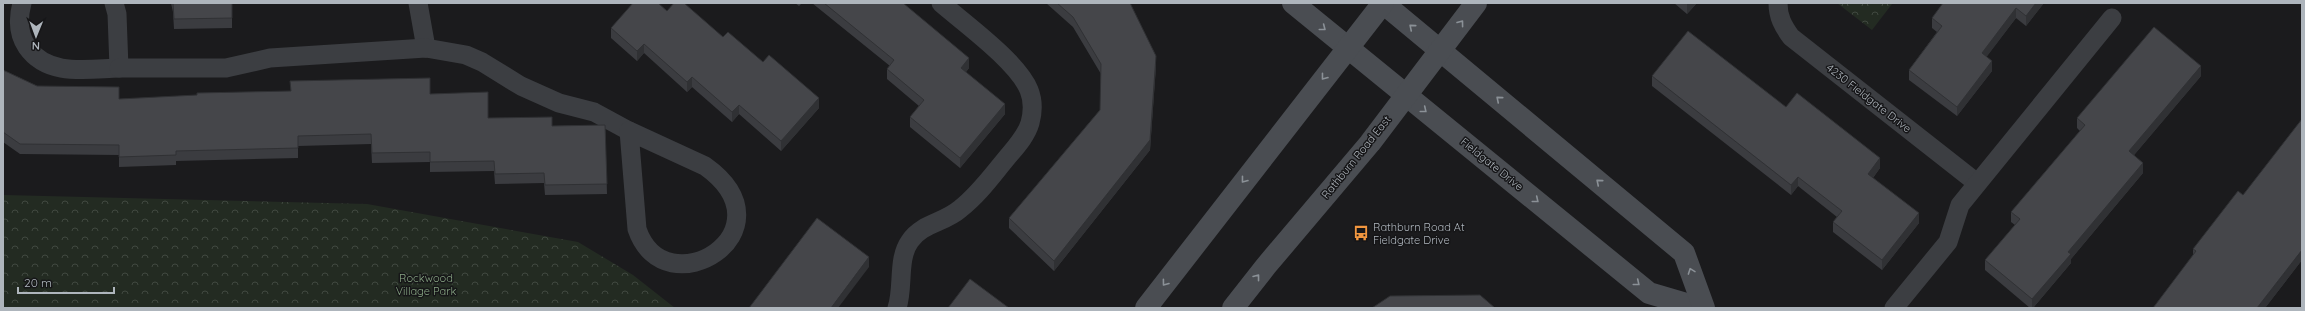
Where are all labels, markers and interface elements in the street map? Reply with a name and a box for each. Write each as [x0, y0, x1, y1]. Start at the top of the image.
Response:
north arrow [16, 16, 56, 56]
one-way arrow [1456, 20, 1463, 27]
one-way arrow [1319, 23, 1326, 30]
one-way arrow [1409, 24, 1416, 31]
text: N [32, 39, 40, 53]
street label: 4230 Fieldgate Drive [1824, 60, 1914, 136]
one-way arrow [1321, 73, 1328, 80]
one-way arrow [1497, 97, 1504, 104]
one-way arrow [1419, 105, 1426, 112]
street label: Rathburn Road East [1318, 112, 1394, 201]
street label: Fieldgate Drive [1458, 134, 1526, 194]
one-way arrow [1242, 176, 1249, 183]
one-way arrow [1597, 180, 1604, 187]
one-way arrow [1531, 196, 1538, 203]
place label: Rathburn Road At Fieldgate Drive [1373, 220, 1465, 247]
bus stop icon: Rathburn Road At Fieldgate Drive [1352, 224, 1370, 242]
one-way arrow [1687, 268, 1696, 275]
scale bar [18, 269, 114, 295]
park label: Rockwood Village Park [396, 271, 456, 298]
text: 20 m [24, 275, 52, 290]
one-way arrow [1253, 275, 1260, 282]
one-way arrow [1632, 278, 1639, 285]
one-way arrow [1162, 279, 1169, 286]

